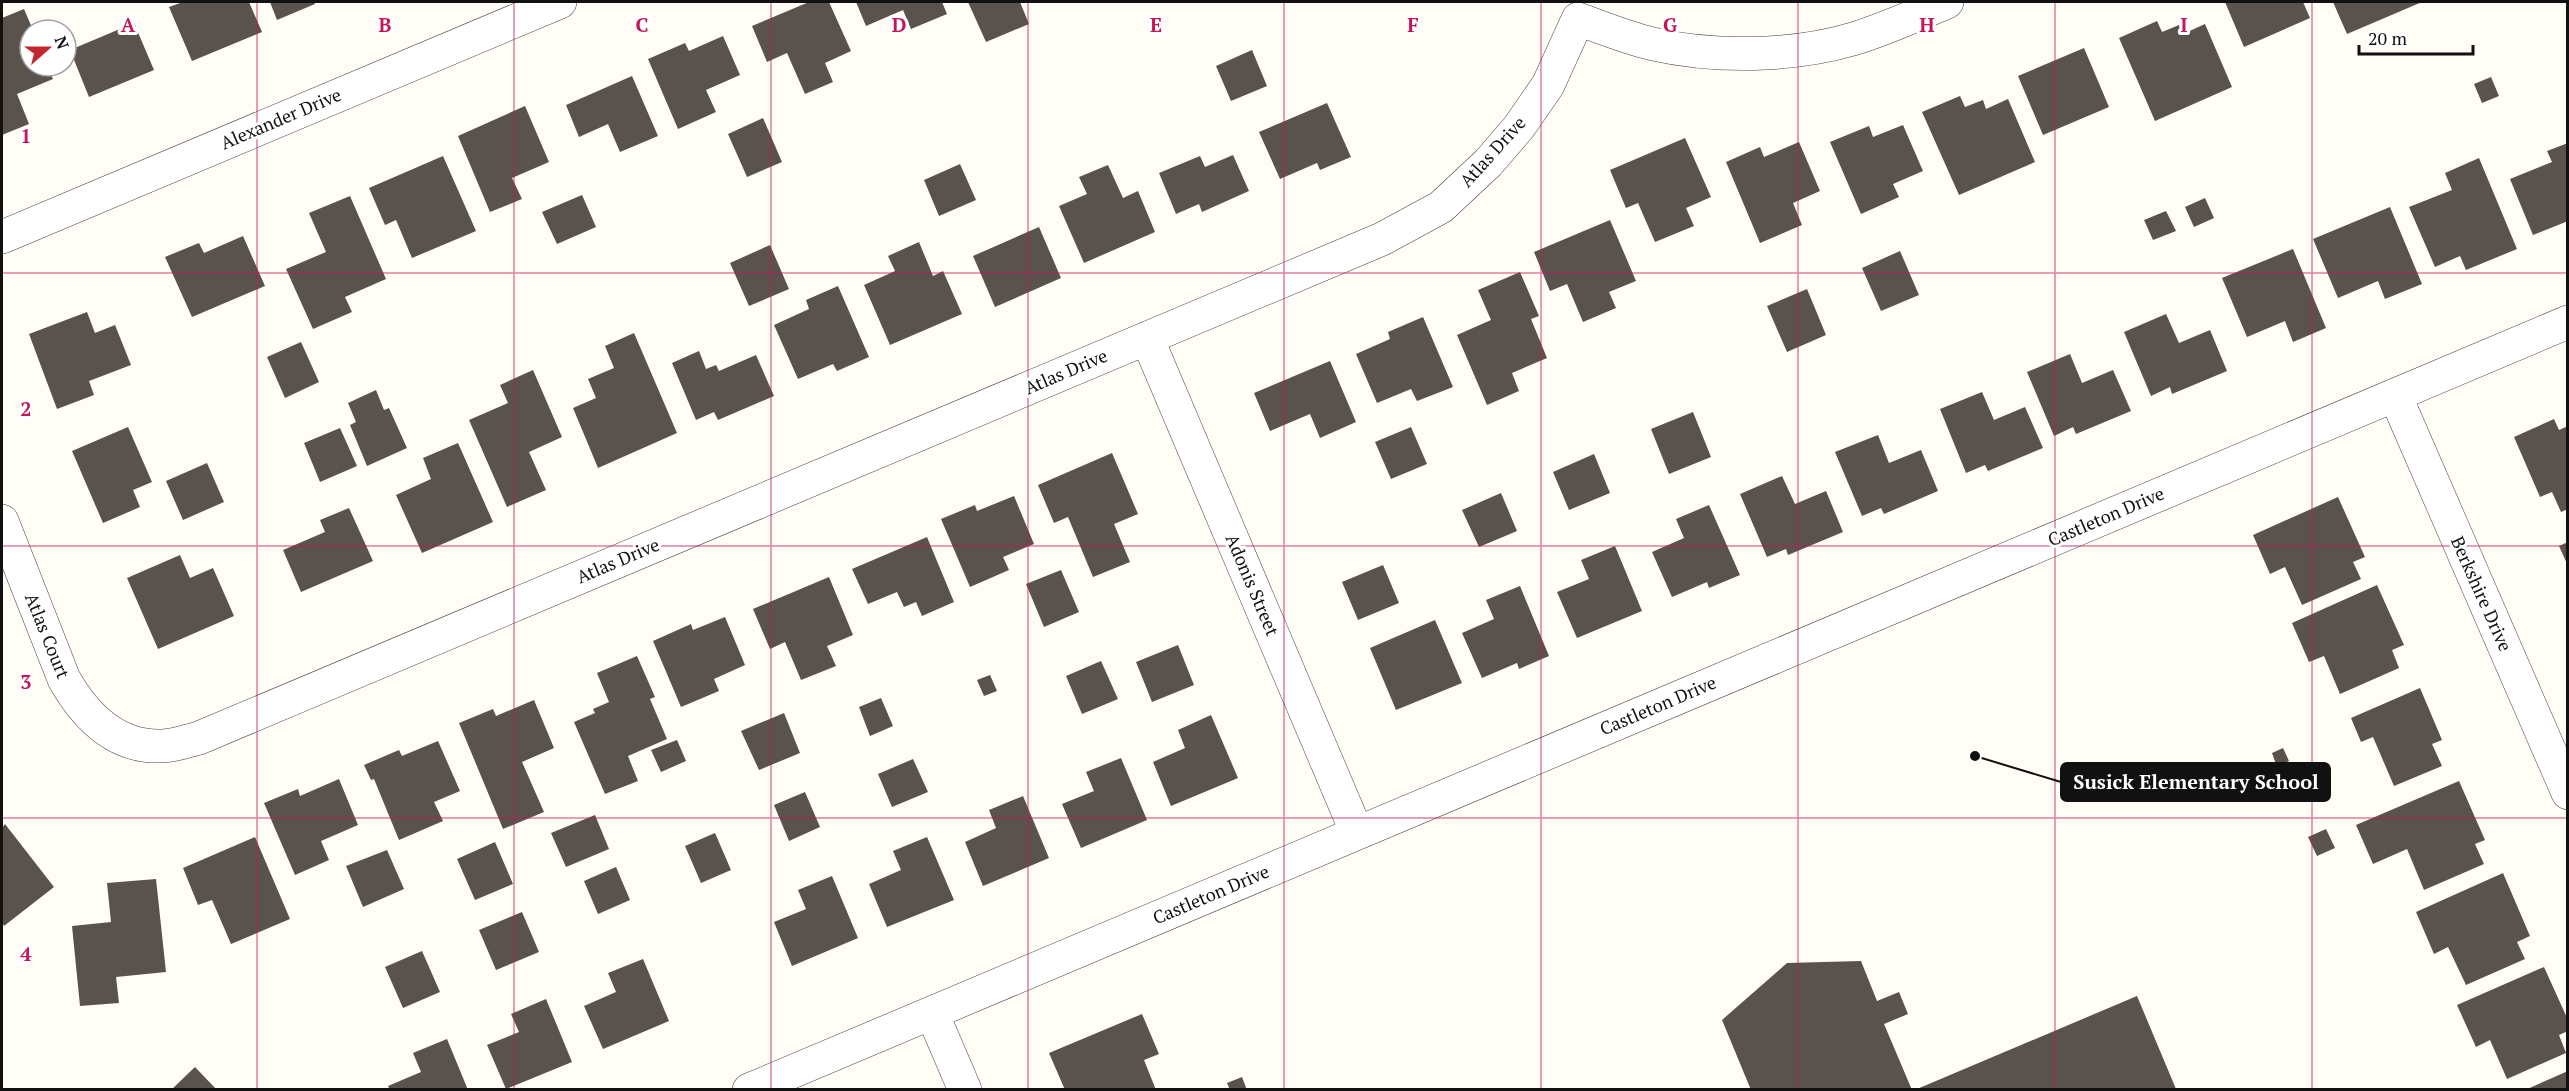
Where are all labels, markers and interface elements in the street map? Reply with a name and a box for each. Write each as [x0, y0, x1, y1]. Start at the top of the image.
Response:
text: A [121, 11, 136, 38]
text: B [379, 11, 392, 38]
text: C [635, 11, 649, 38]
text: D [892, 11, 906, 38]
text: E [1150, 11, 1162, 38]
text: F [1407, 11, 1419, 38]
text: G [1663, 11, 1677, 38]
text: H [1919, 11, 1935, 38]
text: I [2180, 11, 2188, 38]
north arrow [18, 18, 78, 78]
scale bar [2359, 18, 2473, 56]
text: 20 m [2368, 26, 2408, 50]
text: N [50, 33, 74, 52]
street label: Alexander Drive [217, 82, 345, 154]
street label: Atlas Drive [1454, 111, 1531, 192]
text: 1 [20, 122, 32, 149]
street label: Atlas Drive [1021, 343, 1111, 399]
text: 2 [20, 395, 32, 422]
street label: Castleton Drive [2044, 481, 2167, 551]
street label: Adonis Street [1221, 530, 1285, 640]
street label: Atlas Drive [573, 532, 663, 588]
street label: Berkshire Drive [2446, 532, 2518, 655]
street label: Atlas Court [20, 589, 76, 682]
text: 3 [20, 668, 32, 695]
street label: Castleton Drive [1596, 670, 1719, 740]
callout: Susick Elementary School [2061, 763, 2330, 801]
text: Susick Elementary School [2073, 768, 2319, 795]
street label: Castleton Drive [1149, 859, 1272, 929]
text: 4 [20, 940, 32, 967]

